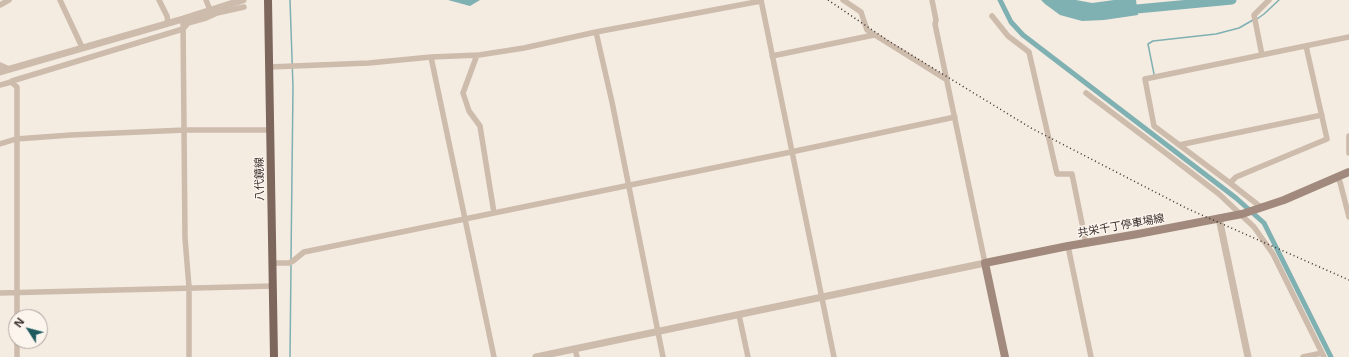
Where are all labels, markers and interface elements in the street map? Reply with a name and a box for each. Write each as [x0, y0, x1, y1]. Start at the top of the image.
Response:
street label: 八代鏡線 [253, 157, 267, 201]
street label: 共栄千丁停車場線 [1077, 212, 1165, 240]
north arrow [8, 309, 48, 349]
text: N [10, 314, 27, 330]

